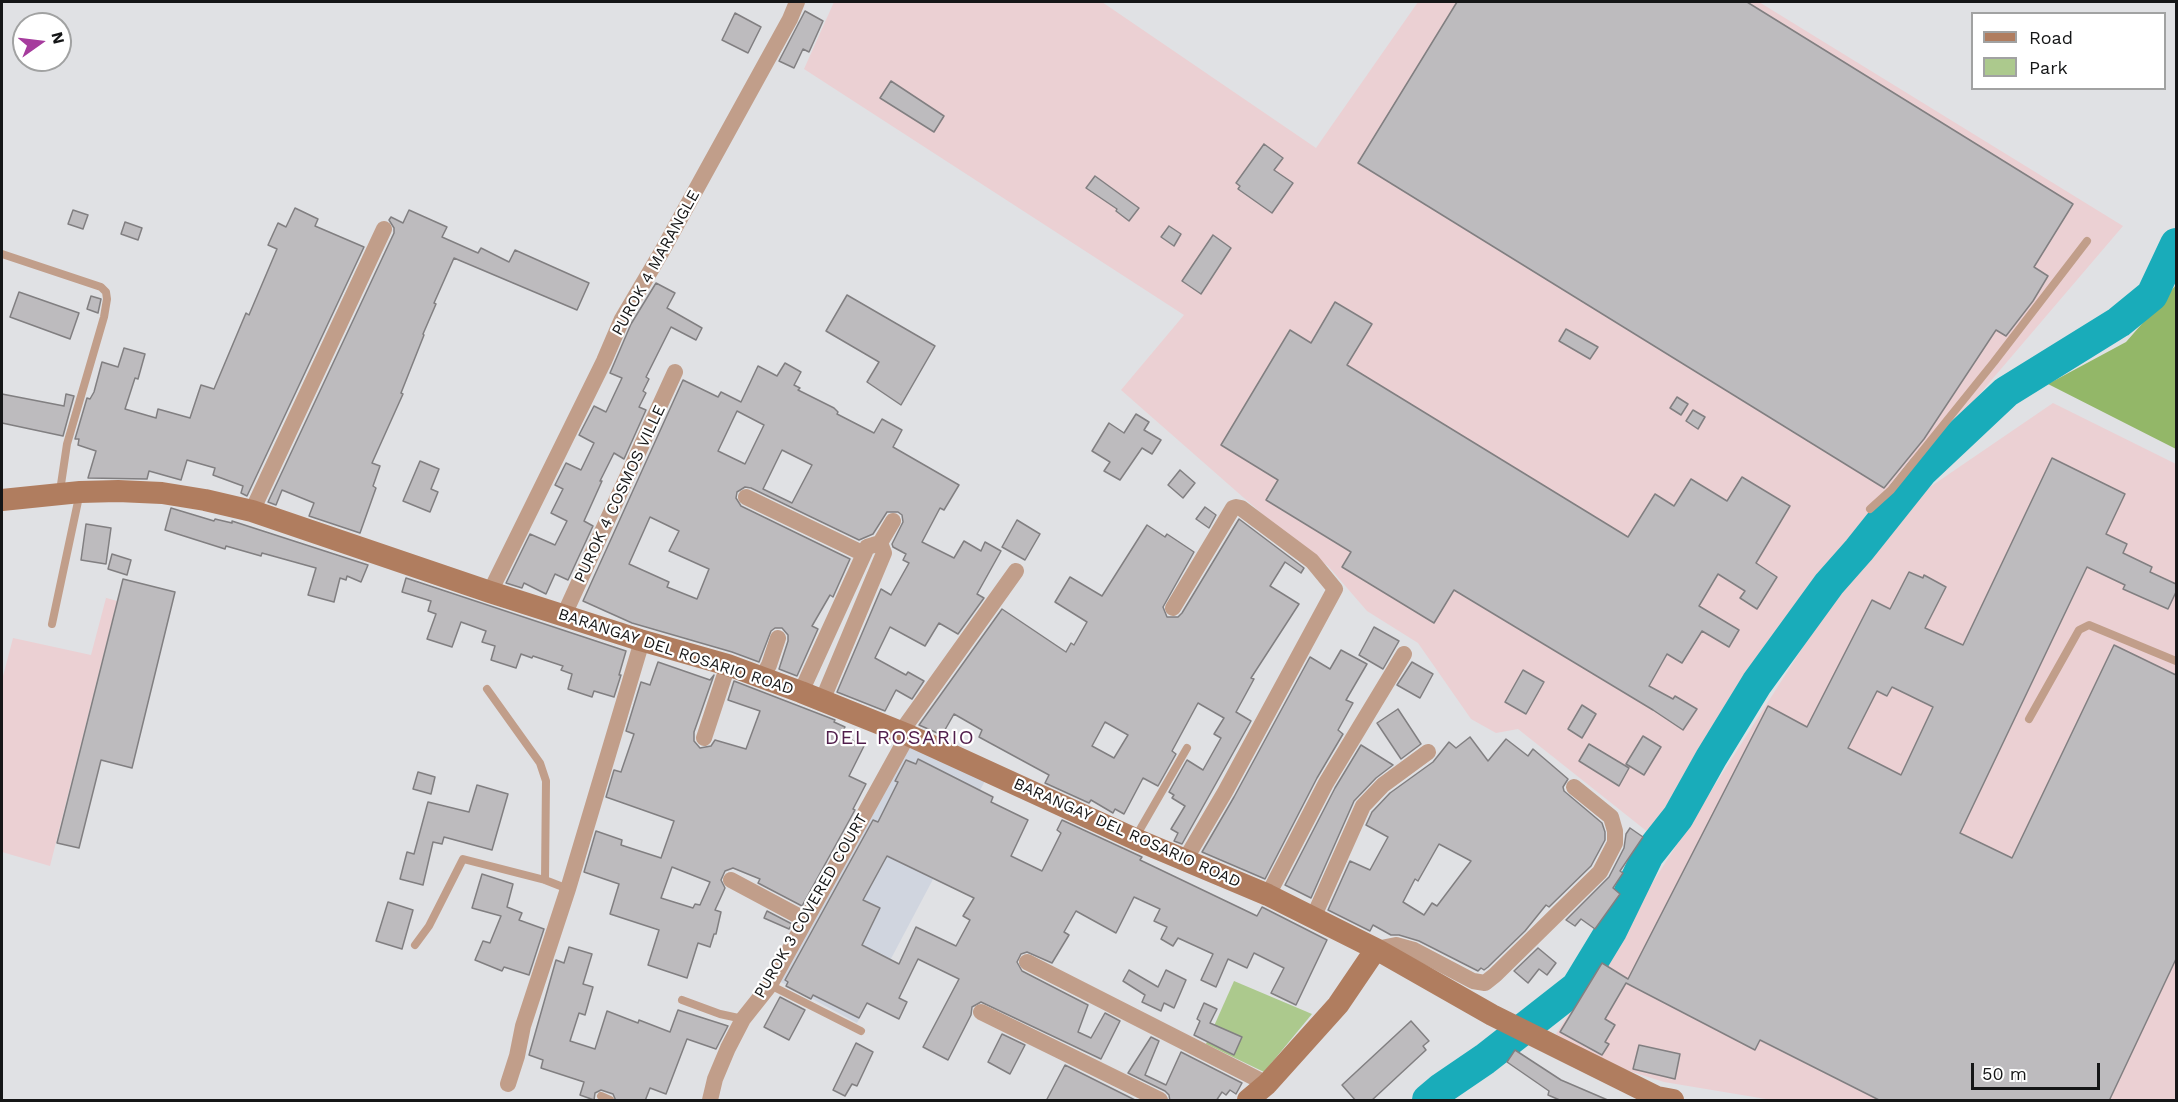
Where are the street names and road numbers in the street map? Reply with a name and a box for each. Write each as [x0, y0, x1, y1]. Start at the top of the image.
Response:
street label: PUROK 4 MARANGLE [608, 187, 704, 339]
street label: PUROK 4 COSMOS VILLE [570, 402, 670, 586]
street label: BARANGAY DEL ROSARIO ROAD [556, 605, 796, 699]
street label: BARANGAY DEL ROSARIO ROAD [1010, 774, 1244, 892]
street label: PUROK 3 COVERED COURT [750, 810, 872, 1002]

